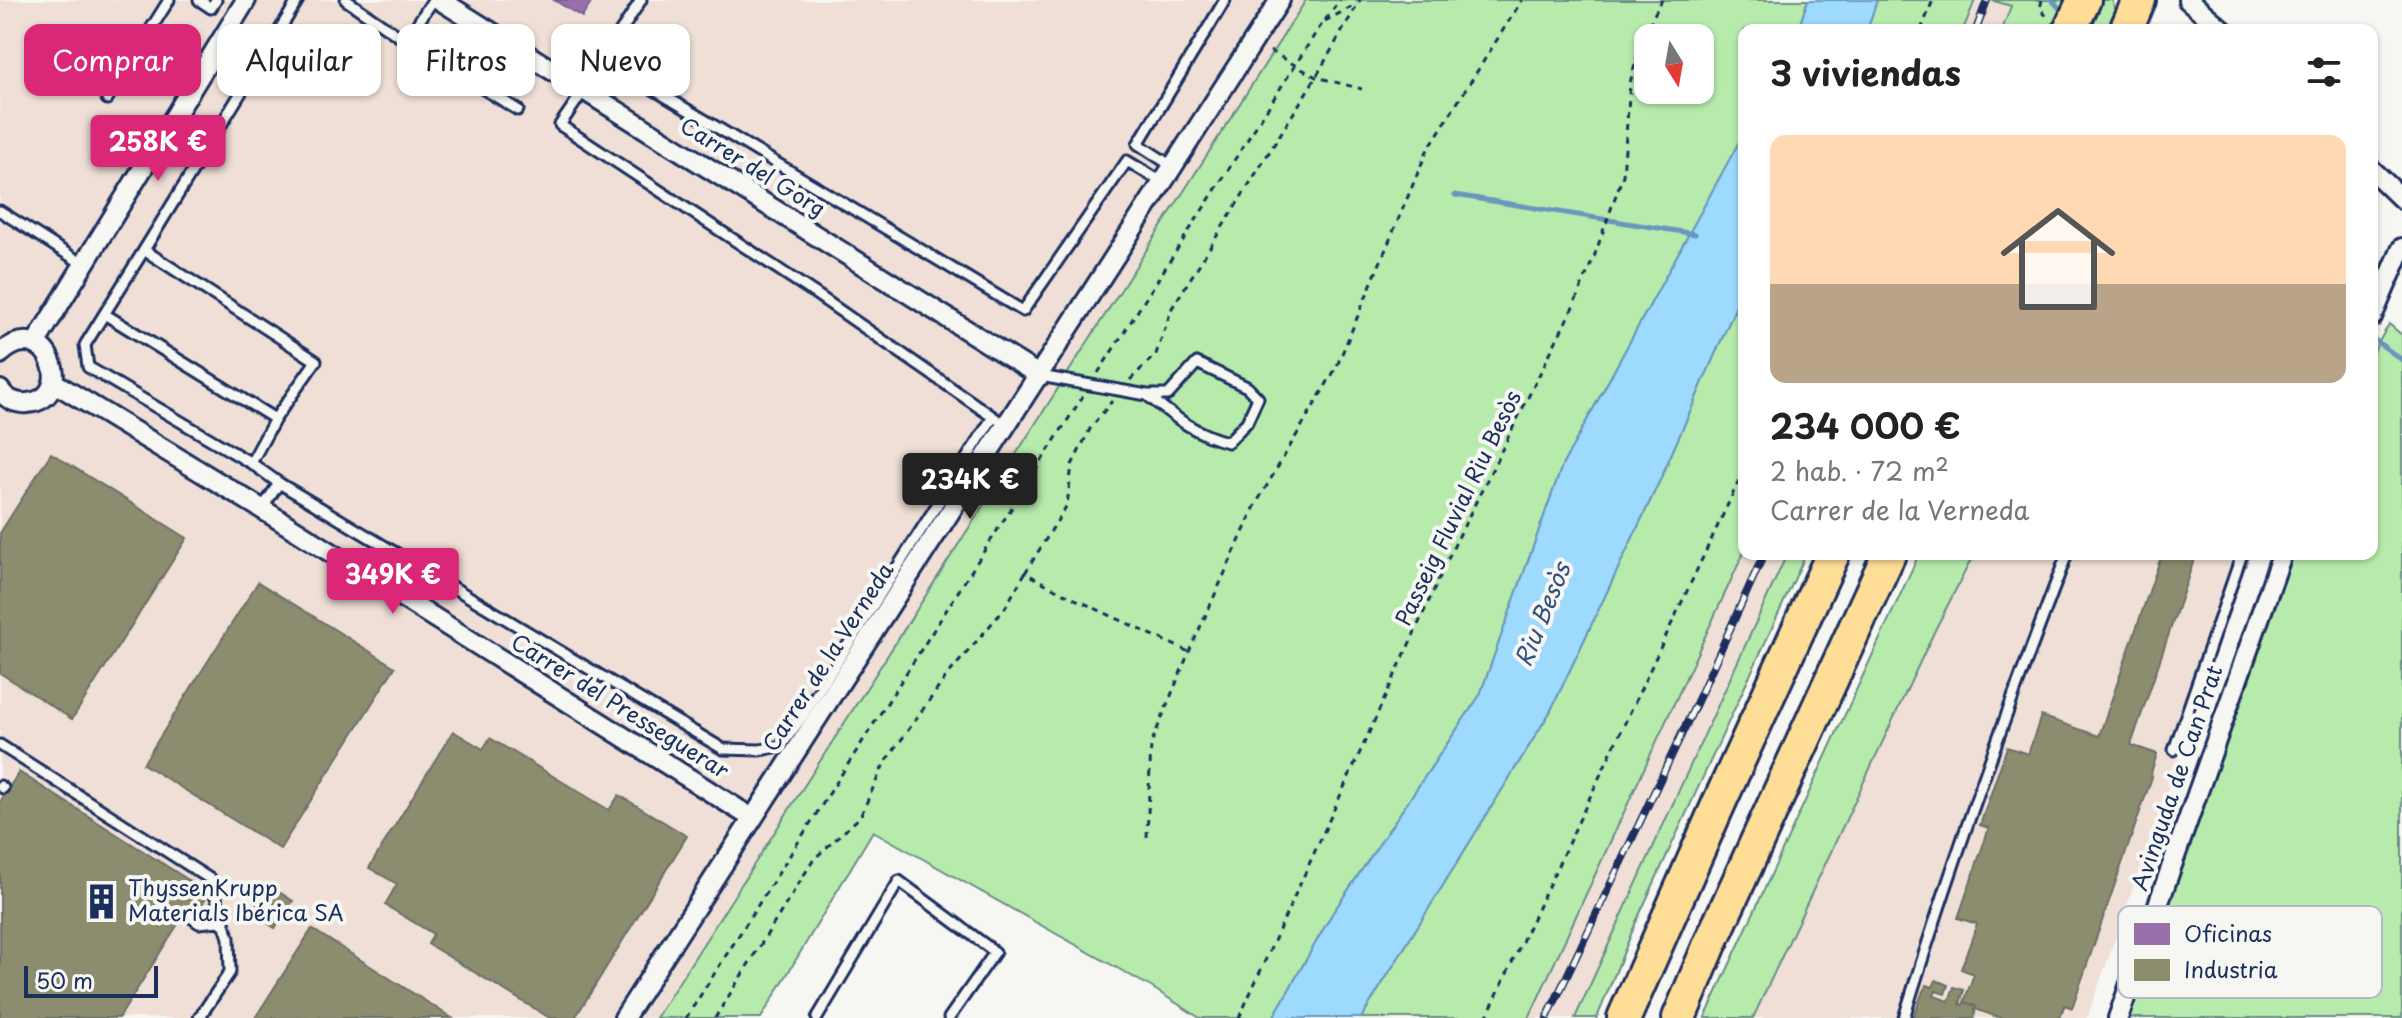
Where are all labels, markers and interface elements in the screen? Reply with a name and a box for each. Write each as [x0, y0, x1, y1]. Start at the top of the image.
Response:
chip: Comprar [24, 24, 201, 96]
chip: Alquilar [217, 24, 381, 96]
chip: Filtros [397, 24, 535, 96]
chip: Nuevo [551, 24, 690, 96]
north arrow [1634, 24, 1714, 104]
map controls [1634, 24, 1714, 104]
text: 3 viviendas [1770, 46, 1961, 98]
icon: filters [2302, 50, 2346, 94]
street label: Carrer del Gorg [675, 108, 833, 224]
pin: 258K € [93, 115, 223, 183]
text: 258K € [109, 121, 207, 160]
icon: home [1986, 187, 2130, 331]
street label: Passeig Fluvial Riu Besòs [1385, 384, 1528, 631]
text: 234 000 € [1770, 399, 1961, 451]
text: 2 hab. · 72 m² [1770, 451, 1949, 490]
pin: 234K € [905, 453, 1035, 521]
text: 234K € [920, 459, 1020, 498]
text: Carrer de la Verneda [1770, 490, 2030, 529]
pin: 349K € [328, 548, 458, 616]
text: 349K € [345, 554, 441, 593]
water label: Riu Besòs [1504, 554, 1579, 671]
street label: Carrer de la Verneda [753, 555, 901, 757]
street label: Carrer del Presseguerar [505, 624, 736, 785]
street label: Avinguda de Can Prat [2122, 660, 2230, 895]
place label: ThyssenKrupp Materials Ibérica SA [128, 870, 344, 928]
building icon: ThyssenKrupp Materials Ibérica SA [83, 882, 121, 920]
legend [2118, 906, 2382, 998]
text: Oficinas [2184, 916, 2272, 949]
text: Industria [2184, 952, 2278, 985]
scale bar [24, 962, 158, 998]
text: 50 m [36, 963, 93, 996]

